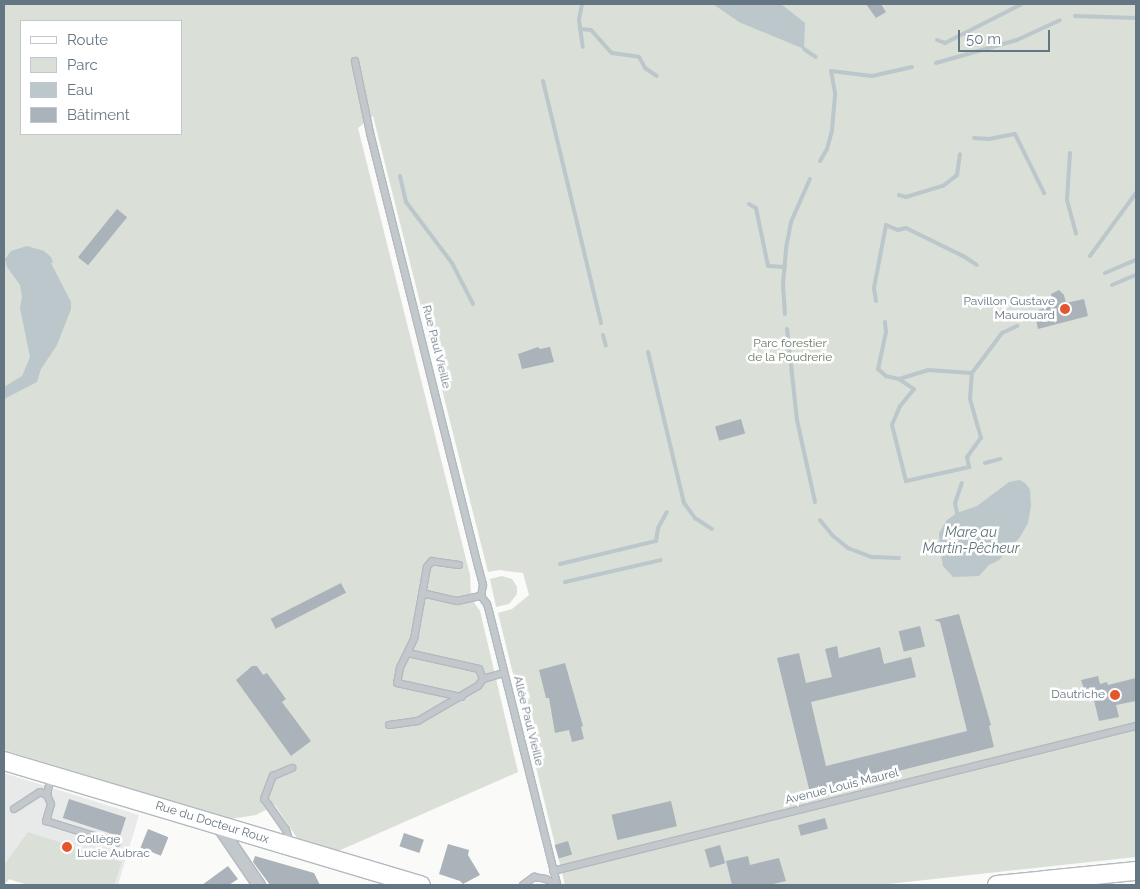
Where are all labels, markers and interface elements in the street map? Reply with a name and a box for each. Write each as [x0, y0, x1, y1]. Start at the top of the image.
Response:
legend [20, 20, 182, 135]
scale bar [960, 20, 1052, 52]
text: 50 m [966, 30, 1001, 48]
text: Route [67, 31, 108, 49]
text: Parc [67, 56, 98, 74]
text: Eau [67, 81, 93, 99]
text: Bâtiment [67, 106, 130, 124]
place label: Pavillon Gustave Maurouard [963, 295, 1055, 323]
street label: Rue Paul Vieille [419, 303, 453, 391]
marker: Pavillon Gustave Maurouard [1059, 303, 1071, 315]
park label: Parc forestier de la Poudrerie [748, 337, 832, 365]
water label: Mare au Martin-Pêcheur [922, 524, 1020, 556]
street label: Allée Paul Vieille [510, 674, 546, 768]
place label: Dautriche [1051, 688, 1105, 702]
marker: Dautriche [1109, 689, 1121, 701]
street label: Avenue Louis Maurel [784, 766, 900, 808]
street label: Rue du Docteur Roux [153, 799, 271, 847]
place label: Collège Lucie Aubrac [77, 833, 150, 861]
marker: Collège Lucie Aubrac [61, 841, 73, 853]

